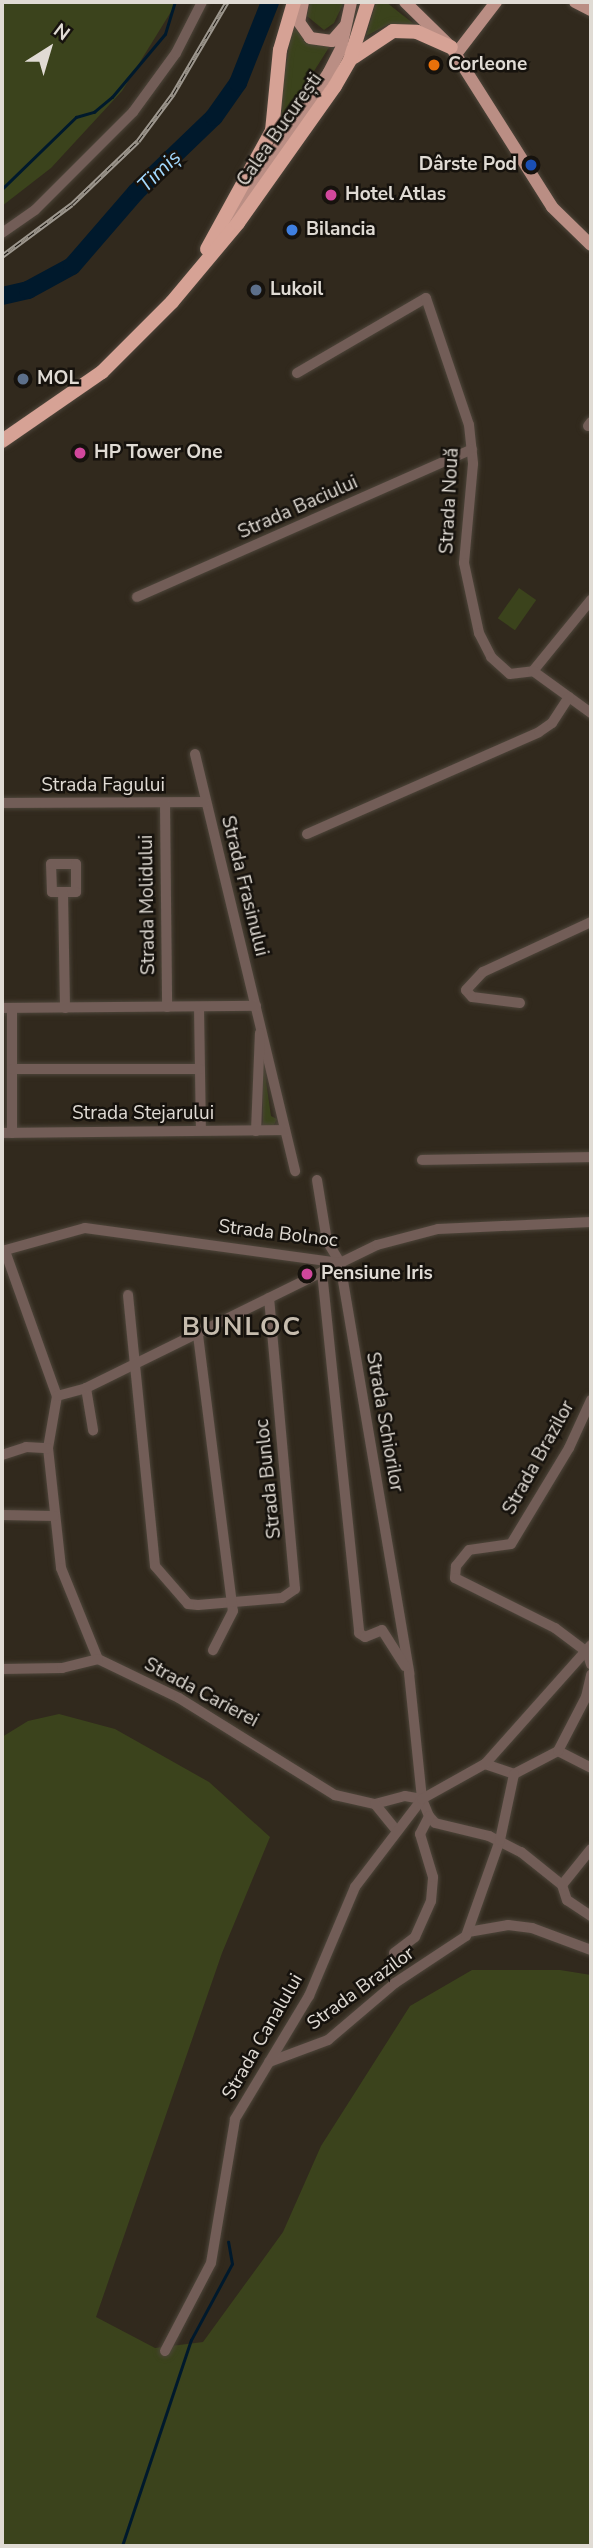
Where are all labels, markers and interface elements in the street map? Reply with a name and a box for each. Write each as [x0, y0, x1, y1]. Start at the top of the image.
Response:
north arrow [14, 14, 84, 84]
text: N [48, 18, 75, 47]
place label: Corleone [448, 54, 527, 76]
marker: Corleone [426, 57, 442, 73]
street label: Calea București [233, 69, 327, 191]
water label: Timiș [132, 144, 186, 198]
place label: Dârste Pod [419, 154, 517, 176]
marker: Dârste Pod [523, 157, 539, 173]
place label: Hotel Atlas [345, 184, 446, 206]
marker: Hotel Atlas [323, 187, 339, 203]
place label: Bilancia [306, 219, 376, 241]
marker: Bilancia [284, 222, 300, 238]
place label: Lukoil [270, 279, 323, 301]
marker: Lukoil [248, 282, 264, 298]
place label: MOL [37, 368, 79, 390]
marker: MOL [15, 371, 31, 387]
place label: HP Tower One [94, 442, 222, 464]
marker: HP Tower One [72, 445, 88, 461]
street label: Strada Nouă [436, 447, 464, 555]
street label: Strada Baciului [235, 471, 361, 545]
street label: Strada Fagului [41, 775, 165, 797]
street label: Strada Frasinului [216, 813, 272, 959]
street label: Strada Molidului [135, 835, 161, 975]
street label: Strada Stejarului [72, 1103, 214, 1125]
street label: Strada Bolnoc [217, 1215, 339, 1253]
place label: Pensiune Iris [321, 1263, 433, 1285]
marker: Pensiune Iris [299, 1266, 315, 1282]
district label: BUNLOC [183, 1311, 301, 1343]
street label: Strada Schiorilor [360, 1350, 408, 1494]
street label: Strada Brazilor [498, 1397, 580, 1519]
street label: Strada Bunloc [251, 1418, 287, 1540]
street label: Strada Carierei [140, 1653, 262, 1733]
street label: Strada Brazilor [303, 1943, 419, 2035]
street label: Strada Canalului [218, 1970, 308, 2104]

